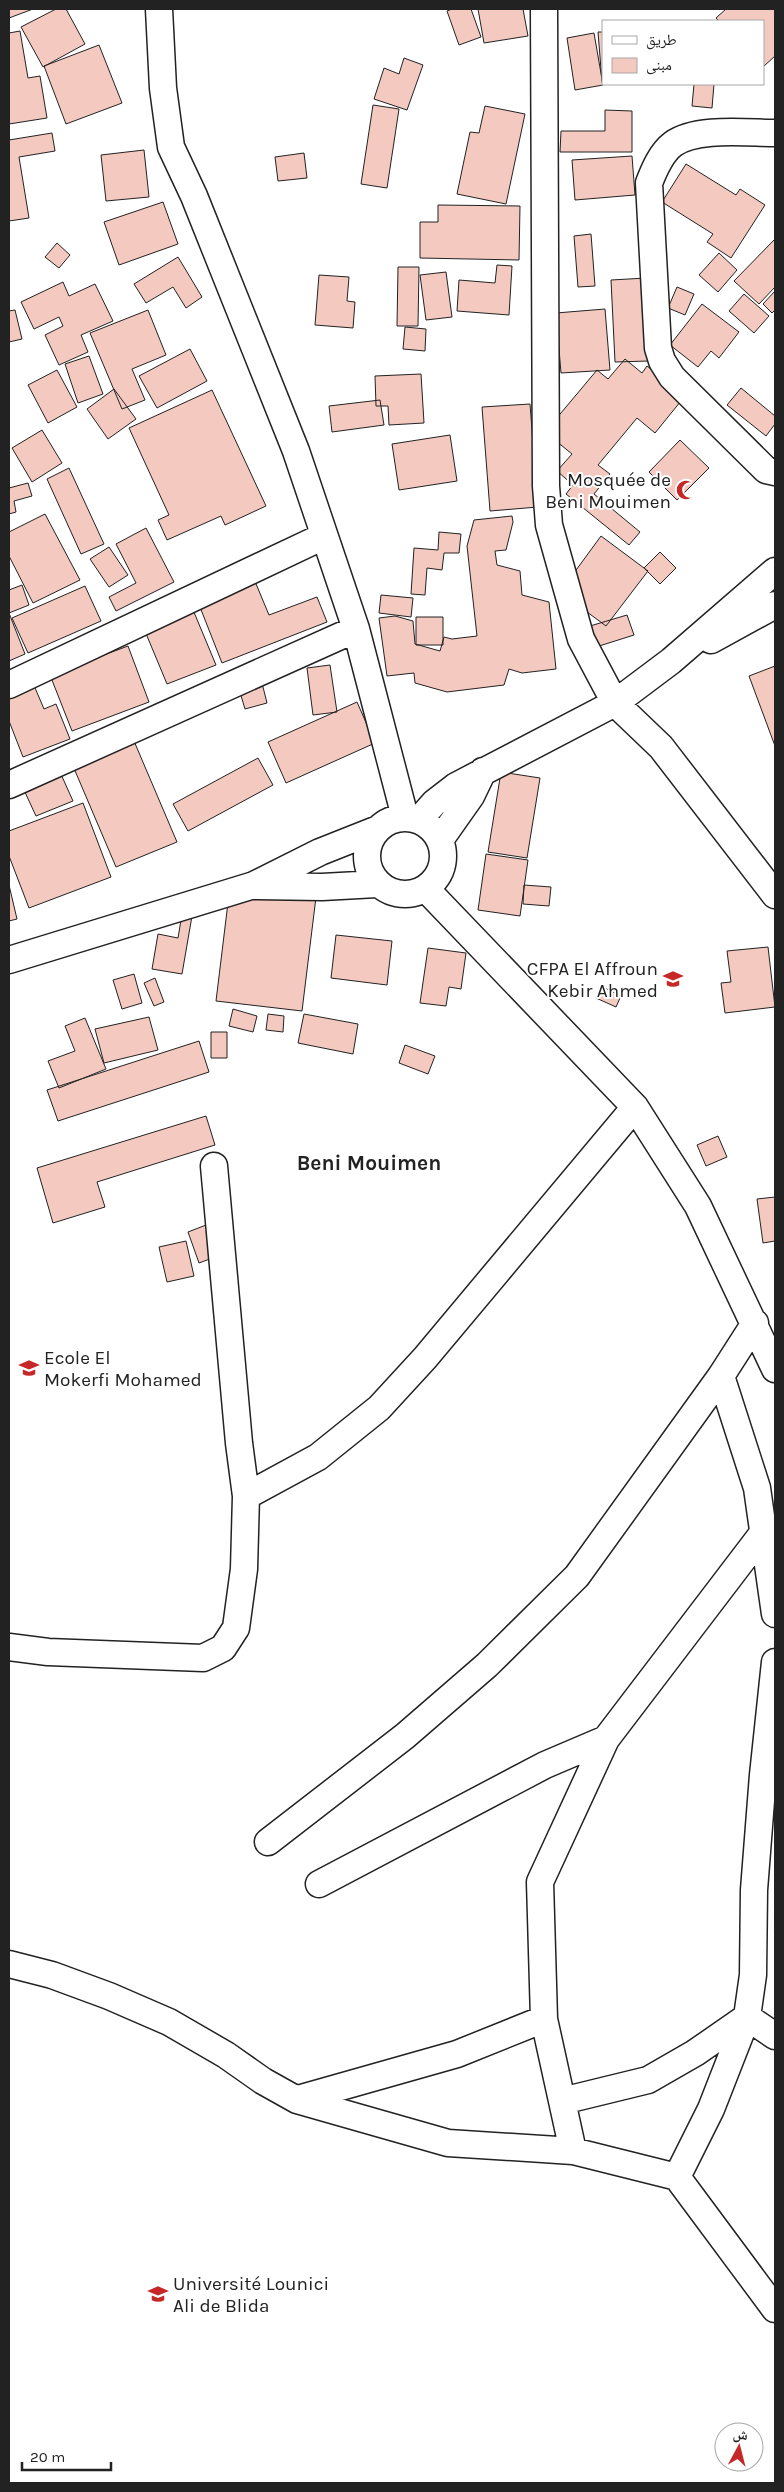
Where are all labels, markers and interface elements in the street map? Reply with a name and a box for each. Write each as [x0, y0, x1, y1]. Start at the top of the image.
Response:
legend [602, 20, 764, 85]
text: طريق [646, 31, 677, 50]
text: مبنى [646, 56, 672, 75]
place label: Mosquée de Beni Mouimen [545, 469, 671, 513]
mosque icon: Mosquée de Beni Mouimen [675, 479, 697, 501]
place label: CFPA El Affroun Kebir Ahmed [527, 958, 658, 1002]
school or university icon: CFPA El Affroun Kebir Ahmed [662, 968, 684, 990]
district label: Beni Mouimen [297, 1151, 441, 1175]
place label: Ecole El Mokerfi Mohamed [44, 1347, 202, 1391]
school or university icon: Ecole El Mokerfi Mohamed [18, 1357, 40, 1379]
place label: Université Lounici Ali de Blida [173, 2273, 329, 2317]
school or university icon: Université Lounici Ali de Blida [147, 2283, 169, 2305]
north arrow [714, 2422, 764, 2472]
text: ش [732, 2425, 749, 2444]
scale bar [22, 2440, 111, 2472]
text: 20 m [30, 2448, 65, 2466]

